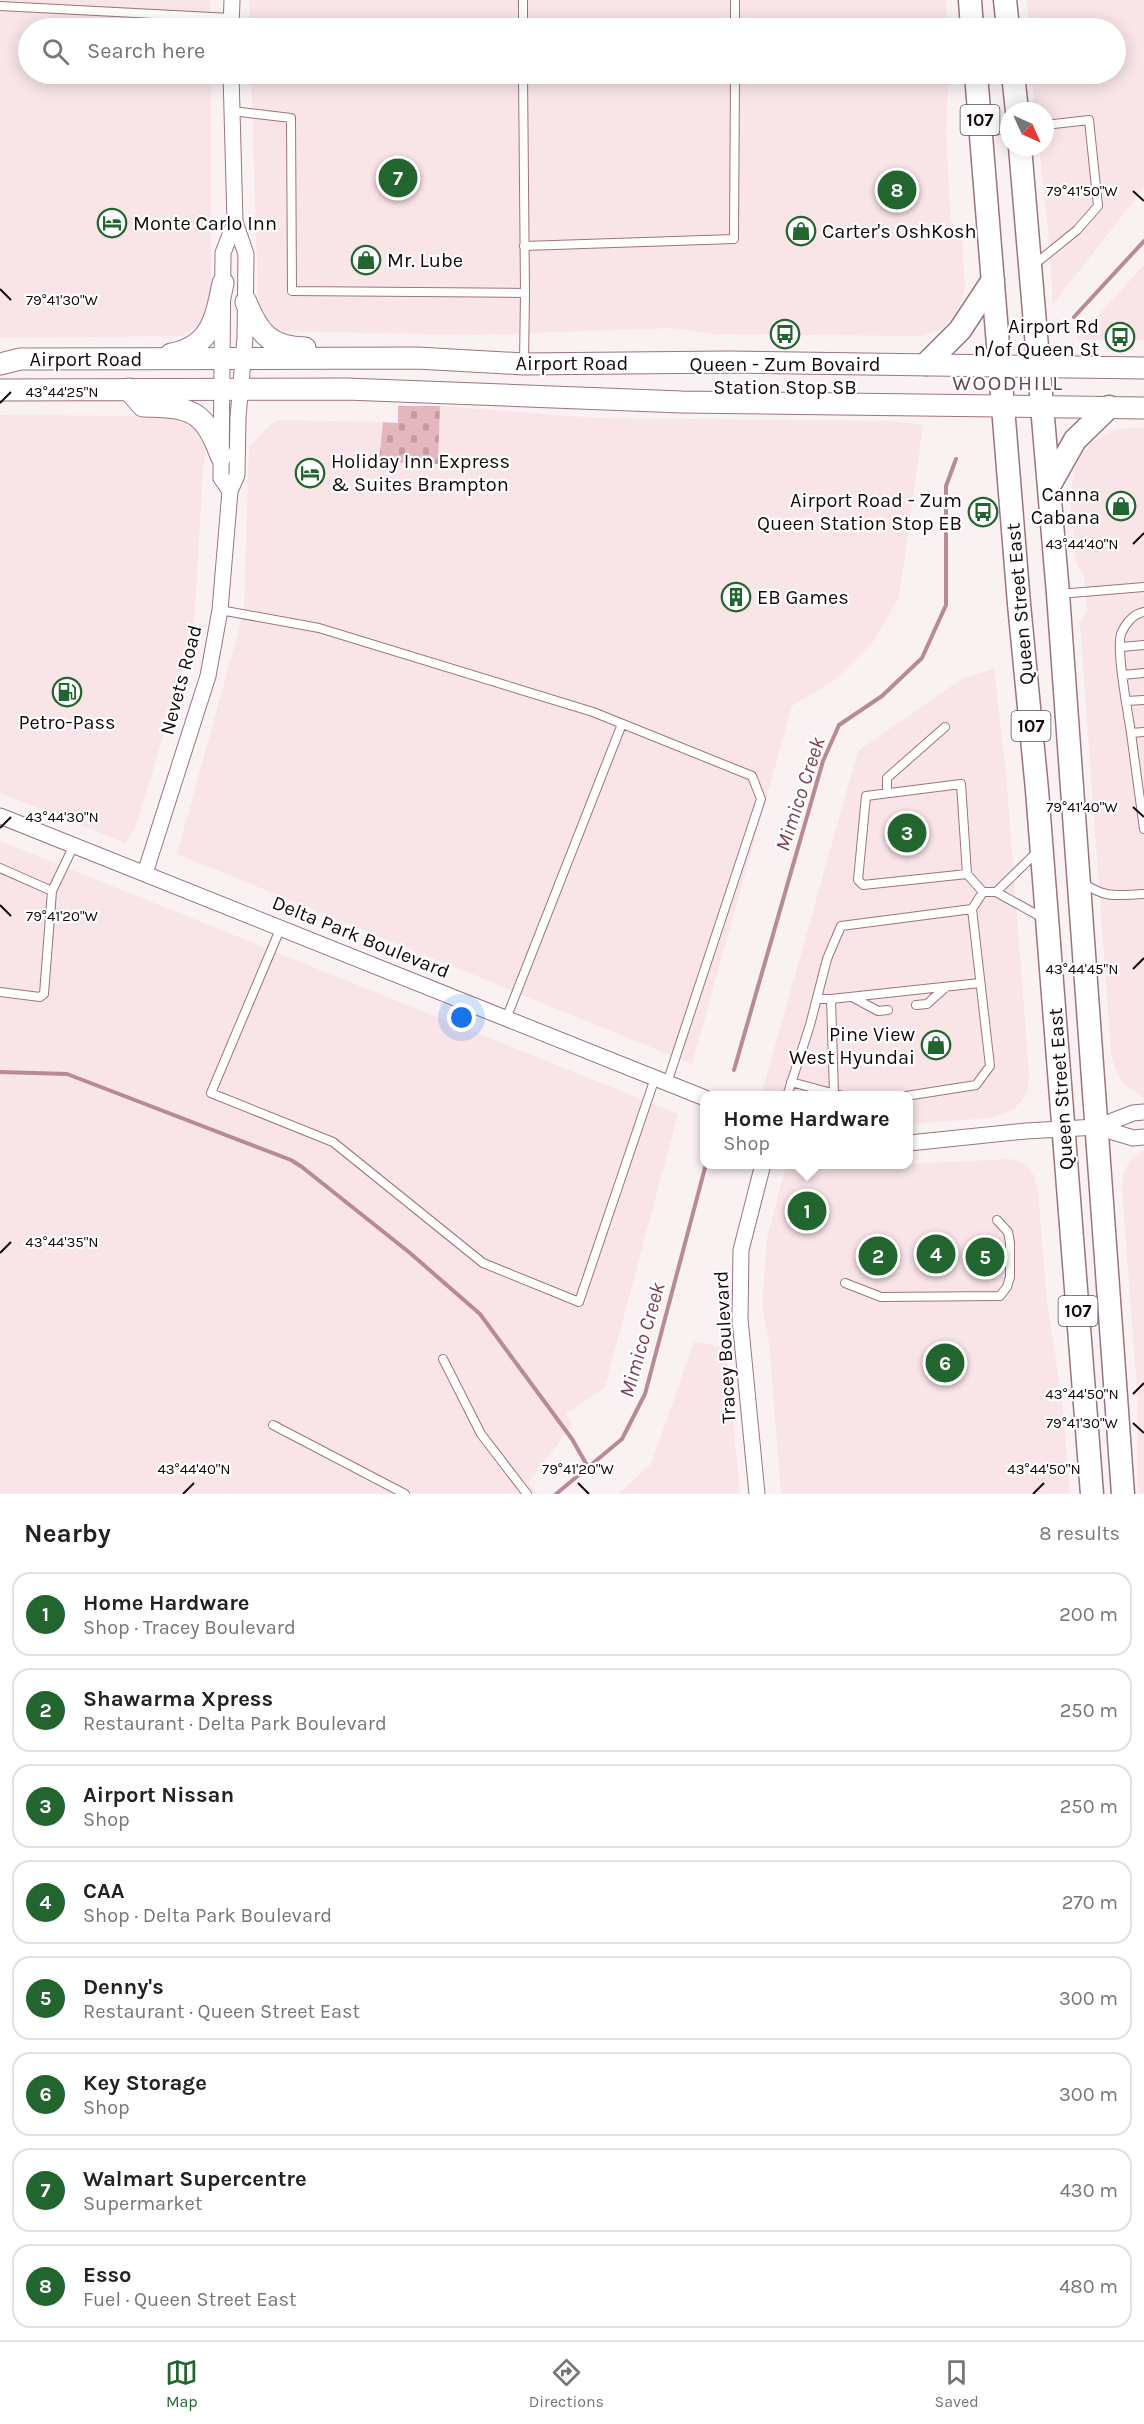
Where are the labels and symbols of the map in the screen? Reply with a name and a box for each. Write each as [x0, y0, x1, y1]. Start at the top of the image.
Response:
north arrow [1000, 102, 1054, 156]
road number: 107 [960, 105, 1000, 135]
pin: 7 [378, 156, 418, 201]
pin: 8 [878, 168, 916, 213]
text: 79°41'50"W [1046, 182, 1118, 200]
hotel icon: Monte Carlo Inn [96, 207, 128, 239]
place label: Monte Carlo Inn [133, 212, 277, 235]
shop icon: Carter's OshKosh [785, 215, 817, 247]
place label: Carter's OshKosh [822, 220, 977, 243]
shop icon: Mr. Lube [350, 244, 382, 276]
place label: Mr. Lube [387, 249, 463, 272]
text: 79°41'30"W [26, 291, 99, 309]
place label: Airport Rd n/of Queen St [974, 315, 1099, 361]
bus stop icon: Queen - Zum Bovaird Station Stop SB [769, 318, 801, 350]
bus stop icon: Airport Rd n/of Queen St [1104, 321, 1136, 353]
street label: Airport Road [30, 348, 142, 371]
street label: Airport Road [516, 352, 628, 375]
place label: Queen - Zum Bovaird Station Stop SB [689, 353, 881, 399]
district label: WOODHILL [952, 371, 1064, 395]
text: 43°44'25"N [25, 383, 99, 401]
place label: Holiday Inn Express & Suites Brampton [331, 450, 510, 496]
hotel icon: Holiday Inn Express & Suites Brampton [294, 457, 326, 489]
place label: Canna Cabana [1031, 483, 1100, 529]
place label: Airport Road - Zum Queen Station Stop EB [757, 489, 962, 535]
shop icon: Canna Cabana [1105, 490, 1137, 522]
bus stop icon: Airport Road - Zum Queen Station Stop EB [967, 496, 999, 528]
street label: Queen Street East [1001, 522, 1039, 686]
text: 43°44'40"N [1045, 535, 1119, 553]
building icon: EB Games [720, 581, 752, 613]
place label: EB Games [757, 586, 849, 609]
street label: Nevets Road [155, 622, 207, 738]
fuel station icon: Petro-Pass [51, 676, 83, 708]
place label: Petro-Pass [18, 711, 116, 734]
road number: 107 [1012, 711, 1050, 741]
water label: Mimico Creek [770, 734, 830, 854]
text: 79°41'40"W [1046, 798, 1118, 816]
text: 43°44'30"N [25, 808, 99, 826]
pin: 3 [888, 810, 926, 856]
street label: Delta Park Boulevard [269, 891, 453, 983]
text: 79°41'20"W [26, 907, 98, 925]
text: 43°44'45"N [1046, 960, 1118, 978]
your location [447, 1003, 476, 1032]
street label: Queen Street East [1044, 1007, 1078, 1171]
place label: Pine View West Hyundai [789, 1023, 916, 1069]
shop icon: Pine View West Hyundai [920, 1029, 952, 1061]
pin: 1 [788, 1188, 826, 1234]
pin: 4 [916, 1232, 956, 1276]
text: 43°44'35"N [25, 1233, 99, 1251]
pin: 2 [858, 1234, 898, 1278]
pin: 5 [966, 1234, 1004, 1280]
street label: Tracey Boulevard [710, 1270, 740, 1424]
water label: Mimico Creek [614, 1279, 670, 1400]
road number: 107 [1058, 1296, 1098, 1326]
pin: 6 [926, 1340, 964, 1386]
text: 43°44'50"N [1045, 1385, 1119, 1403]
text: 79°41'30"W [1046, 1414, 1119, 1432]
text: 43°44'40"N [157, 1460, 231, 1478]
text: 79°41'20"W [542, 1460, 614, 1478]
text: 43°44'50"N [1007, 1460, 1081, 1478]

